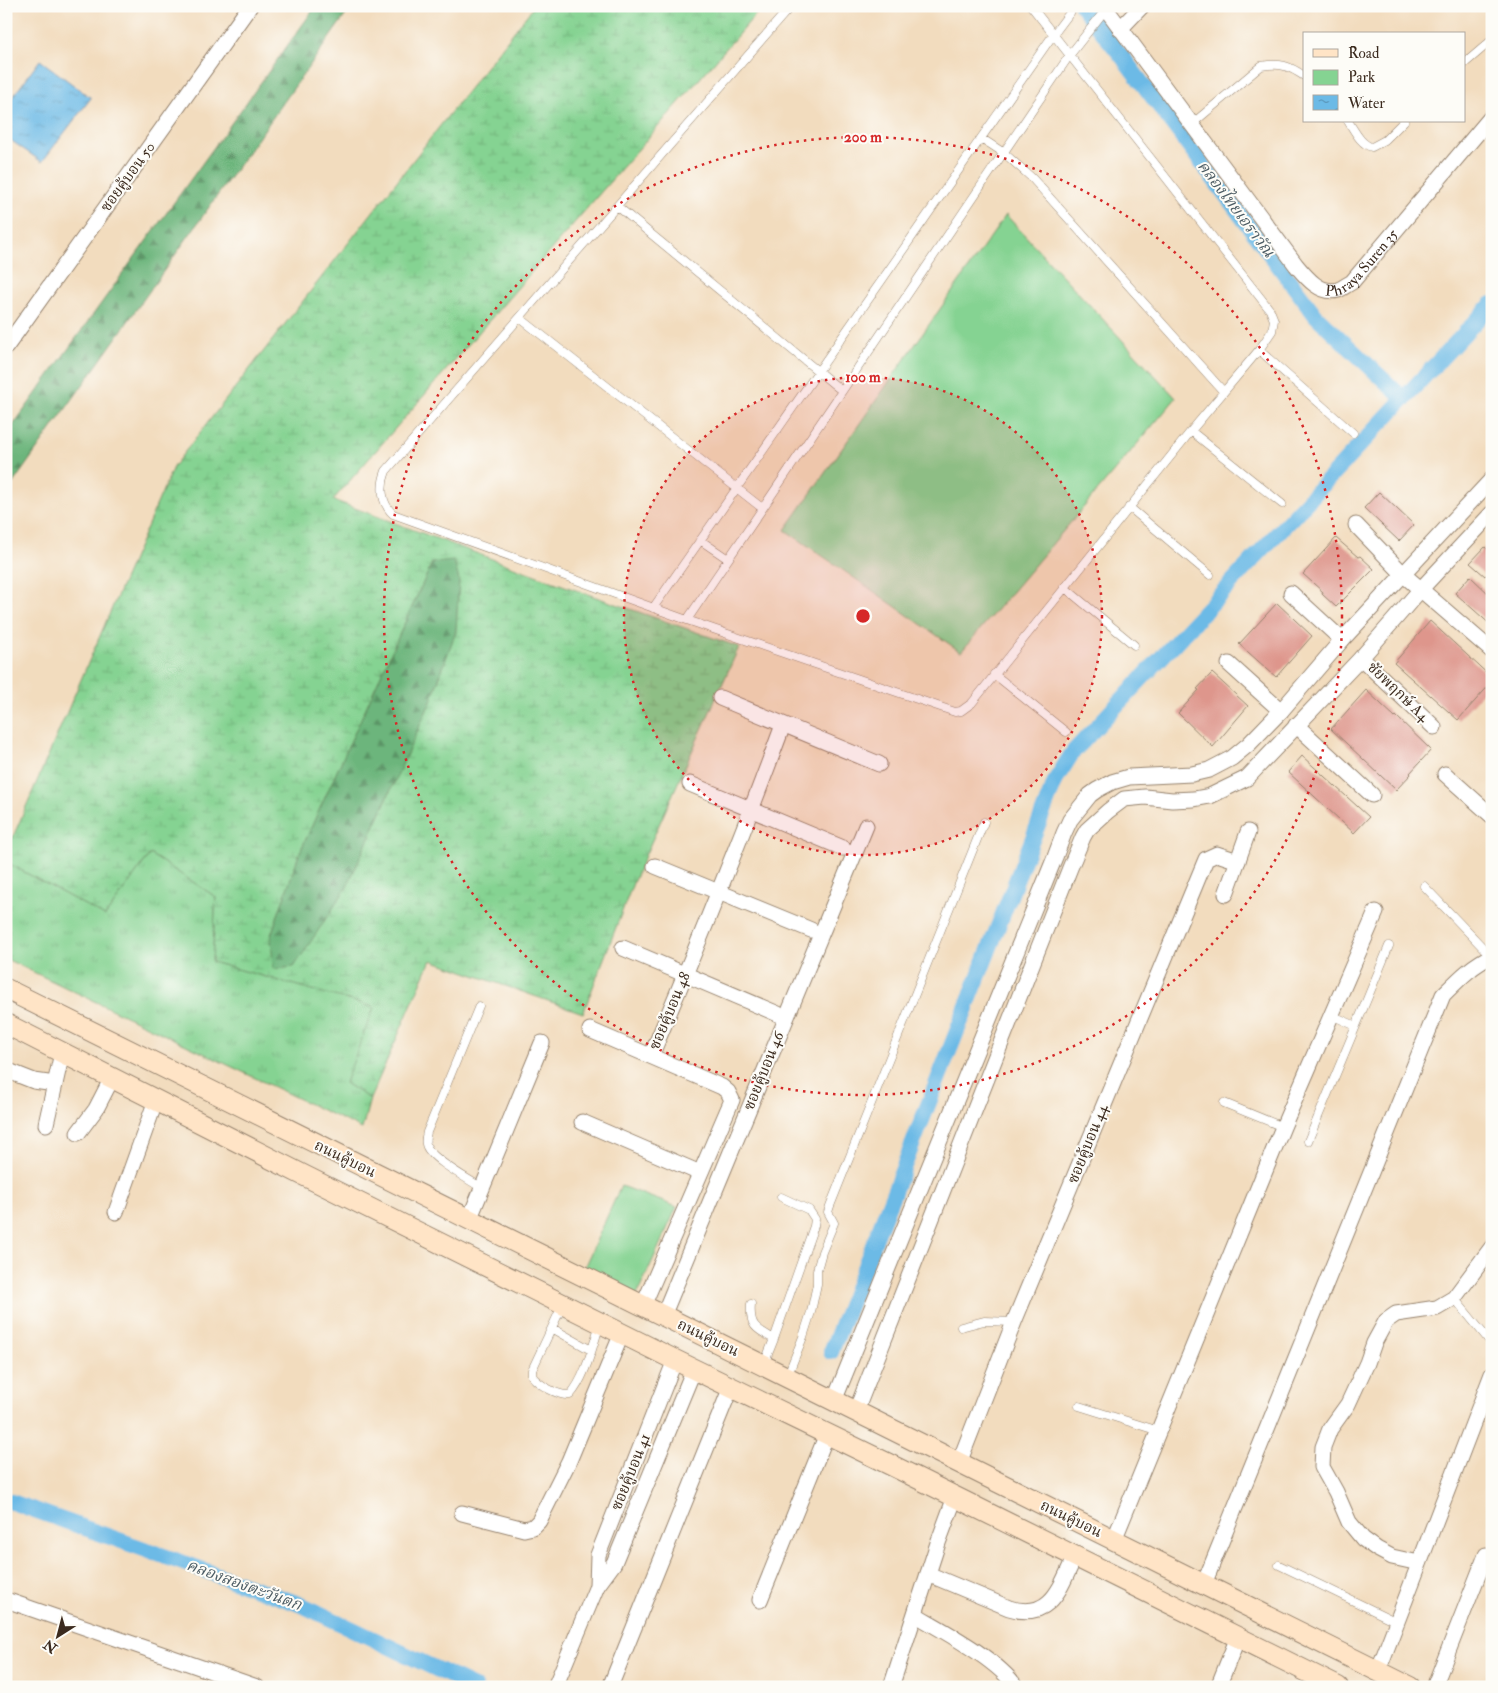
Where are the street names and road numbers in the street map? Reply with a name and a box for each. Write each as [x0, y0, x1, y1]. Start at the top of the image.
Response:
street label: ซอยคู้บอน 50 [96, 138, 160, 216]
street label: Phraya Suren 35 [1324, 225, 1402, 301]
street label: ชัยพฤกษ์ A4 [1363, 657, 1434, 727]
street label: ซอยคู้บอน 48 [645, 969, 695, 1053]
street label: ซอยคู้บอน 46 [740, 1028, 789, 1113]
street label: ซอยคู้บอน 44 [1064, 1101, 1113, 1186]
street label: ถนนคู้บอน [311, 1136, 379, 1182]
street label: ถนนคู้บอน [674, 1315, 742, 1361]
street label: ซอยคู้บอน 41 [607, 1431, 655, 1513]
street label: ถนนคู้บอน [1037, 1496, 1105, 1542]

